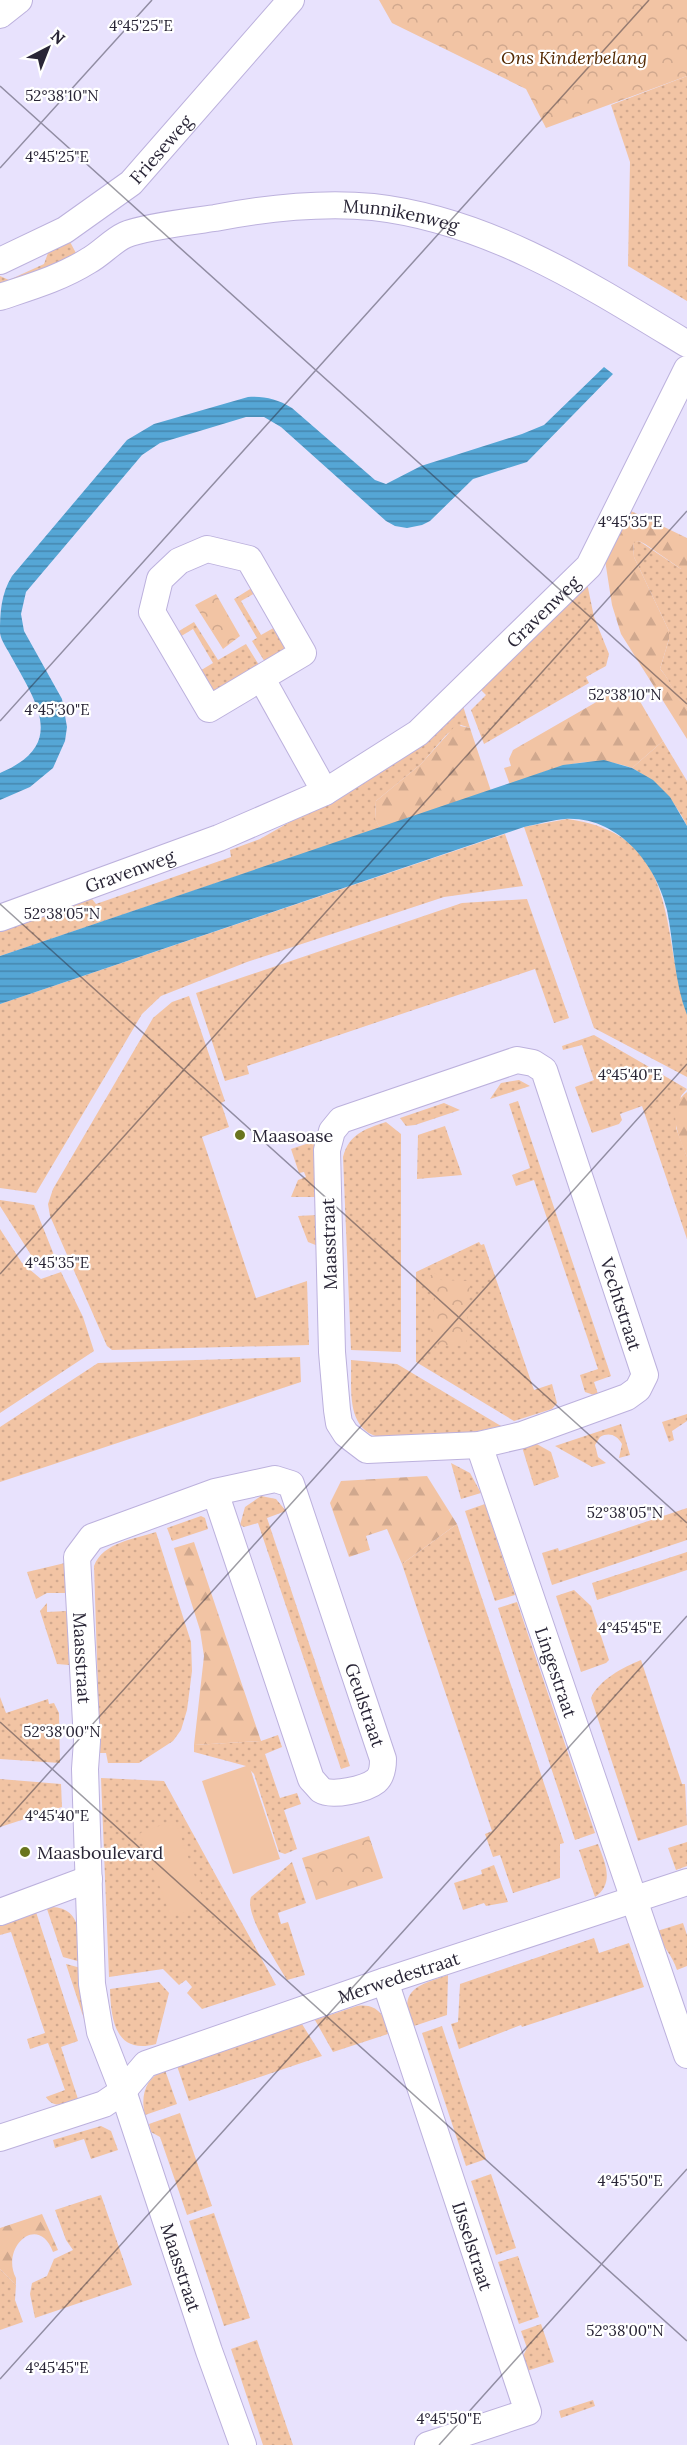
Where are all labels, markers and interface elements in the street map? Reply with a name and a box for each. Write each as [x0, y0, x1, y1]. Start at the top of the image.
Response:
text: 4°45'25"E [109, 16, 173, 35]
north arrow [18, 18, 78, 78]
text: N [47, 25, 69, 48]
park label: Ons Kinderbelang [501, 46, 647, 69]
text: 52°38'10"N [25, 86, 99, 105]
street label: Frieseweg [124, 109, 198, 188]
text: 4°45'25"E [25, 147, 89, 166]
street label: Munnikenweg [342, 194, 463, 237]
text: 4°45'35"E [598, 512, 662, 531]
street label: Gravenweg [501, 570, 585, 652]
text: 52°38'10"N [588, 685, 662, 704]
text: 4°45'30"E [24, 700, 90, 719]
street label: Gravenweg [82, 843, 179, 898]
text: 52°38'05"N [24, 904, 100, 923]
text: 4°45'40"E [598, 1065, 662, 1084]
place label: Maasoase [252, 1124, 334, 1147]
marker: Maasoase [233, 1128, 247, 1142]
street label: Maasstraat [316, 1198, 342, 1290]
text: 4°45'35"E [25, 1253, 89, 1272]
street label: Vechtstraat [595, 1254, 647, 1353]
text: 52°38'05"N [587, 1503, 663, 1522]
street label: Maasstraat [69, 1611, 96, 1705]
text: 4°45'45"E [598, 1618, 662, 1637]
street label: Lingestraat [530, 1624, 583, 1721]
street label: Geulstraat [340, 1660, 390, 1750]
text: 52°38'00"N [23, 1722, 101, 1741]
text: 4°45'40"E [25, 1806, 89, 1825]
place label: Maasboulevard [37, 1841, 164, 1864]
marker: Maasboulevard [18, 1845, 32, 1859]
street label: Merwedestraat [335, 1946, 462, 2008]
text: 4°45'50"E [598, 2171, 662, 2190]
street label: IJsselstraat [447, 2198, 498, 2293]
street label: Maasstraat [156, 2220, 207, 2315]
text: 52°38'00"N [586, 2321, 664, 2340]
text: 4°45'45"E [25, 2358, 89, 2377]
text: 4°45'50"E [417, 2409, 481, 2428]

